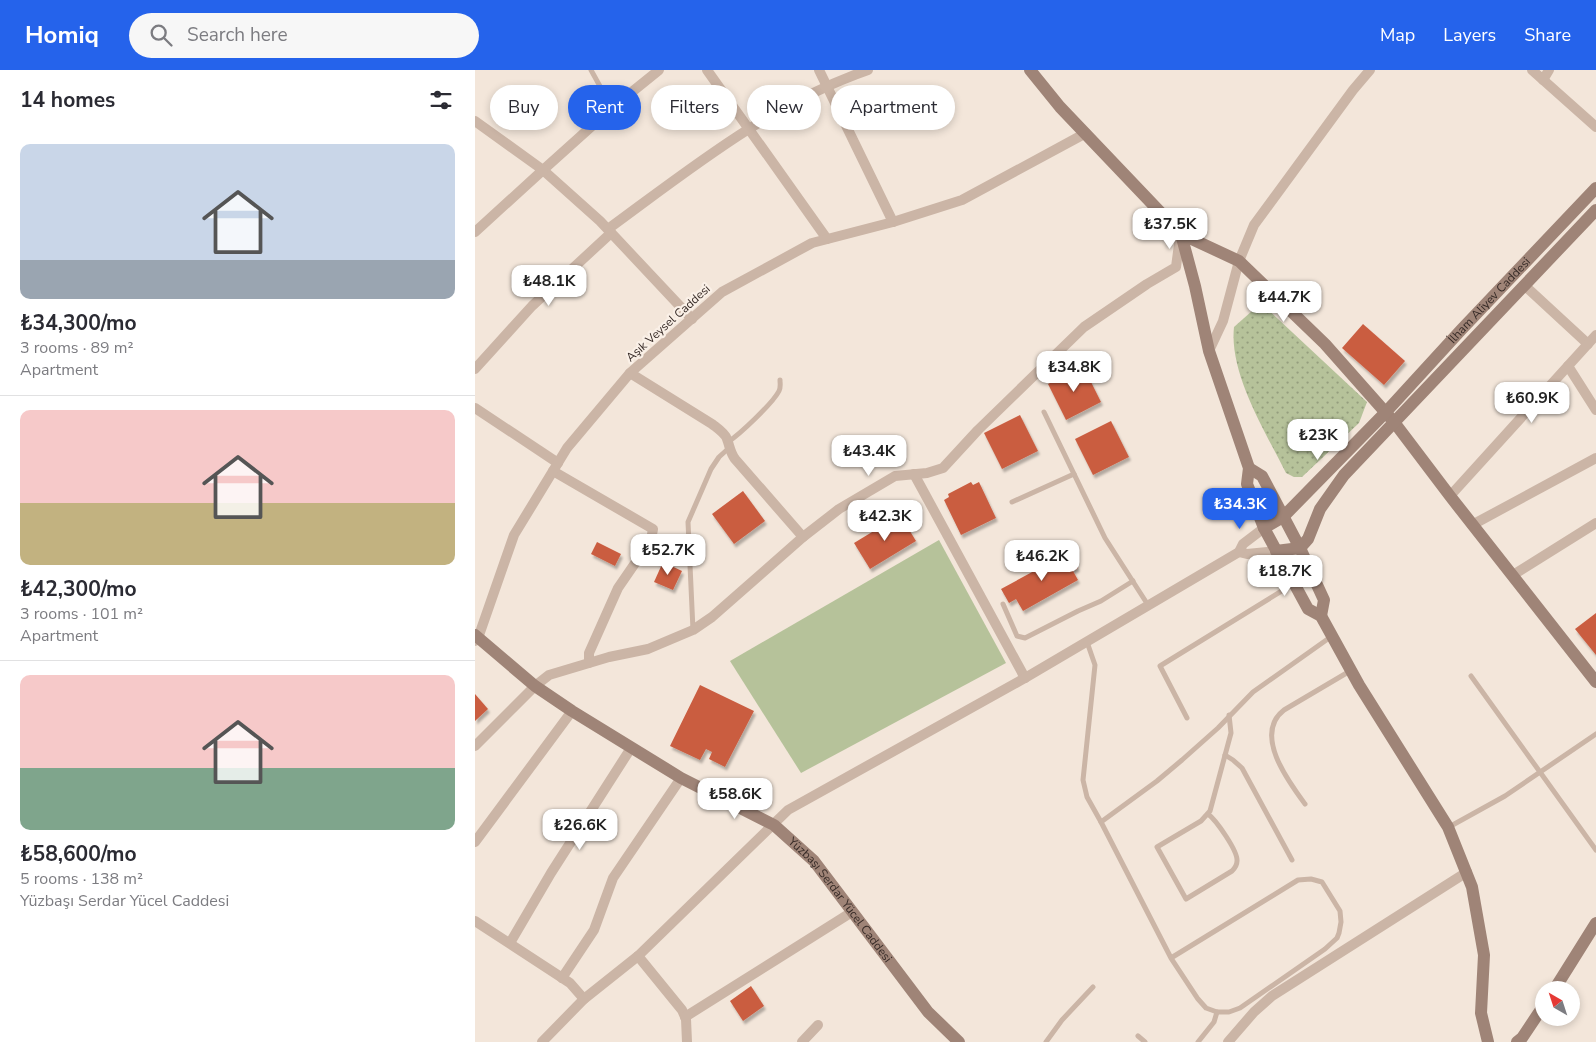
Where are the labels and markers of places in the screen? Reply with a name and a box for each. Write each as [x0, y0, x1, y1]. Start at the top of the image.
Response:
pin: ₺37.5K [1129, 208, 1211, 250]
pin: ₺48.1K [508, 264, 590, 307]
pin: ₺44.7K [1243, 280, 1325, 323]
pin: ₺34.8K [1033, 350, 1115, 393]
pin: ₺60.9K [1491, 382, 1573, 424]
pin: ₺23K [1288, 418, 1348, 461]
pin: ₺43.4K [828, 434, 910, 477]
pin: ₺34.3K [1199, 488, 1281, 530]
pin: ₺42.3K [844, 500, 926, 542]
pin: ₺52.7K [627, 534, 709, 576]
pin: ₺46.2K [1001, 540, 1083, 582]
pin: ₺18.7K [1244, 554, 1326, 597]
pin: ₺58.6K [694, 778, 776, 820]
pin: ₺26.6K [539, 808, 621, 851]

